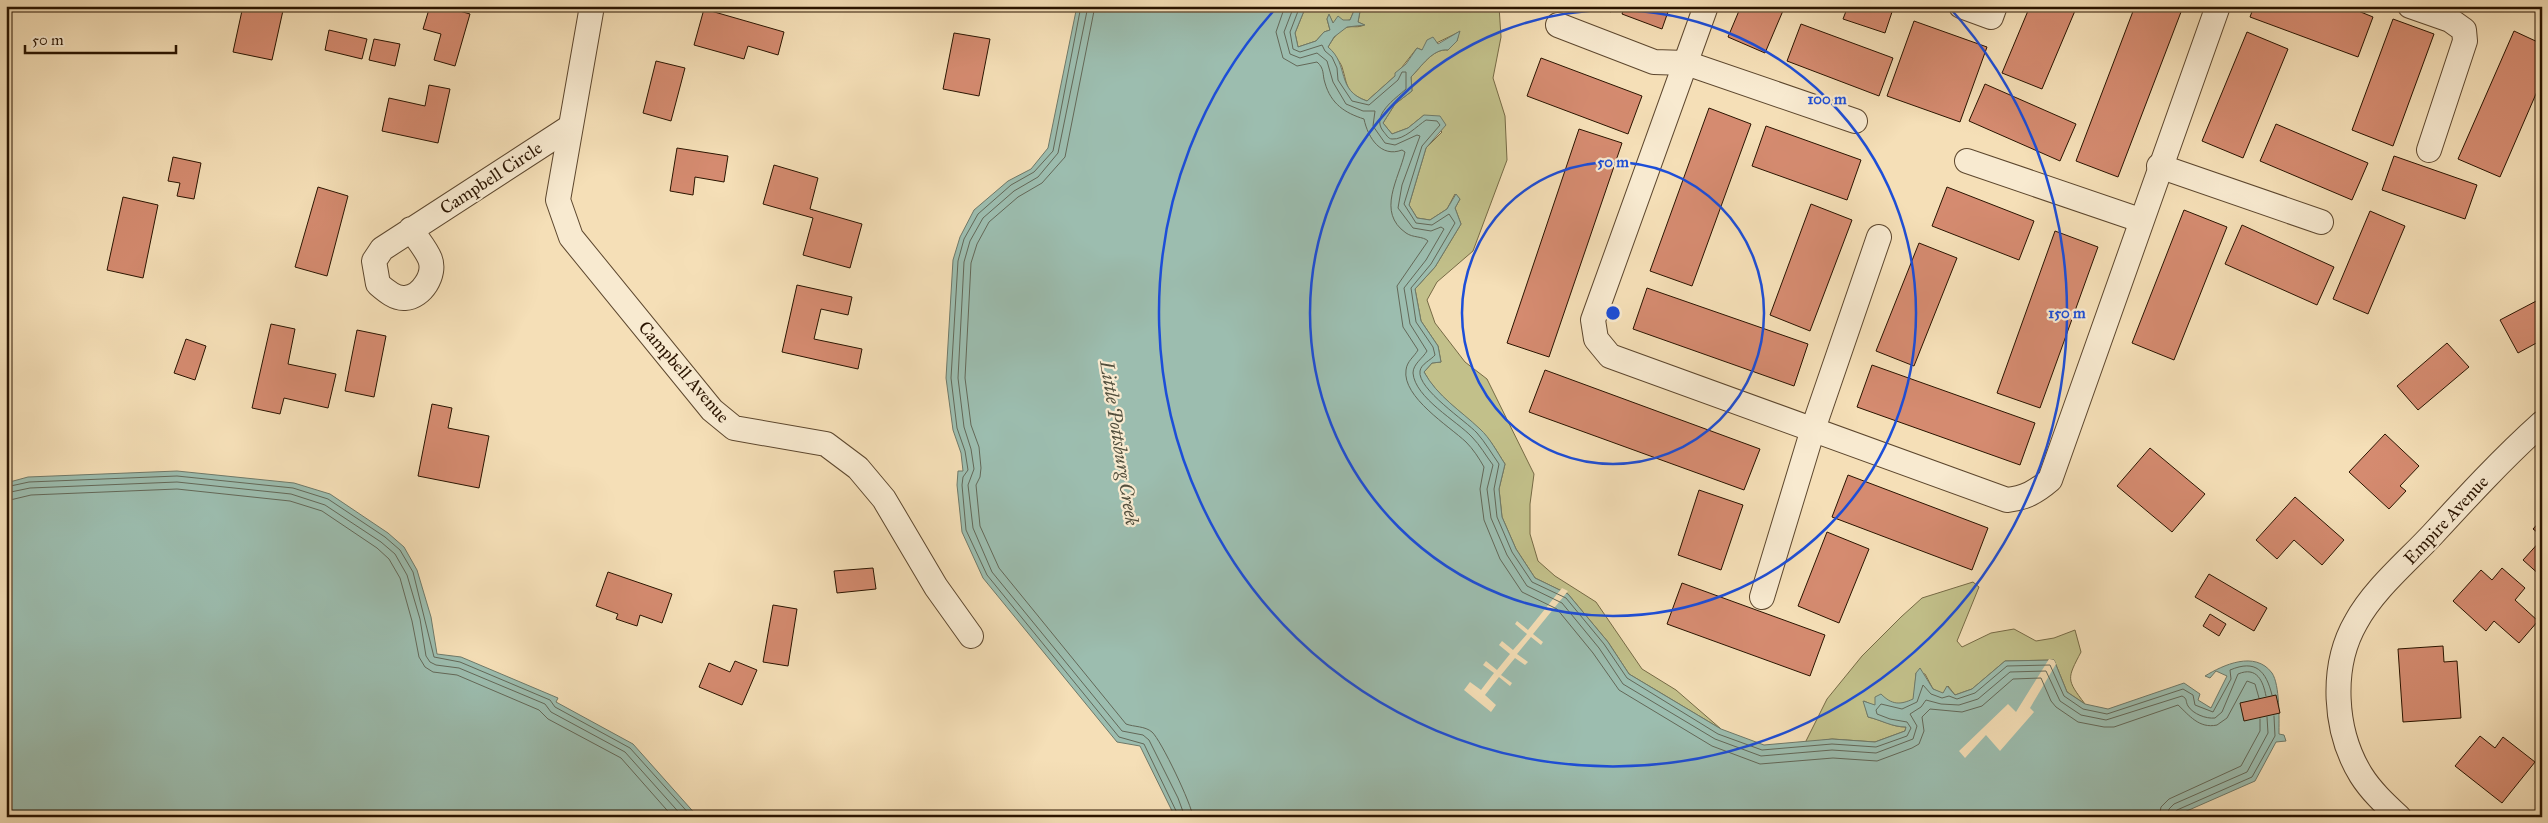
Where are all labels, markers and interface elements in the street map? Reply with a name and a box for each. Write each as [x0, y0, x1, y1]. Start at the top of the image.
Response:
scale bar [25, 22, 176, 54]
text: 50 m [32, 31, 64, 49]
text: 100 m [1807, 90, 1847, 108]
street label: Campbell Circle [436, 137, 546, 219]
text: 50 m [1597, 153, 1629, 171]
centre of rings [1604, 304, 1622, 322]
text: 150 m [2048, 304, 2086, 322]
street label: Campbell Avenue [634, 317, 734, 427]
water label: Little Pottsburg Creek [1095, 358, 1144, 528]
street label: Empire Avenue [2399, 471, 2493, 569]

